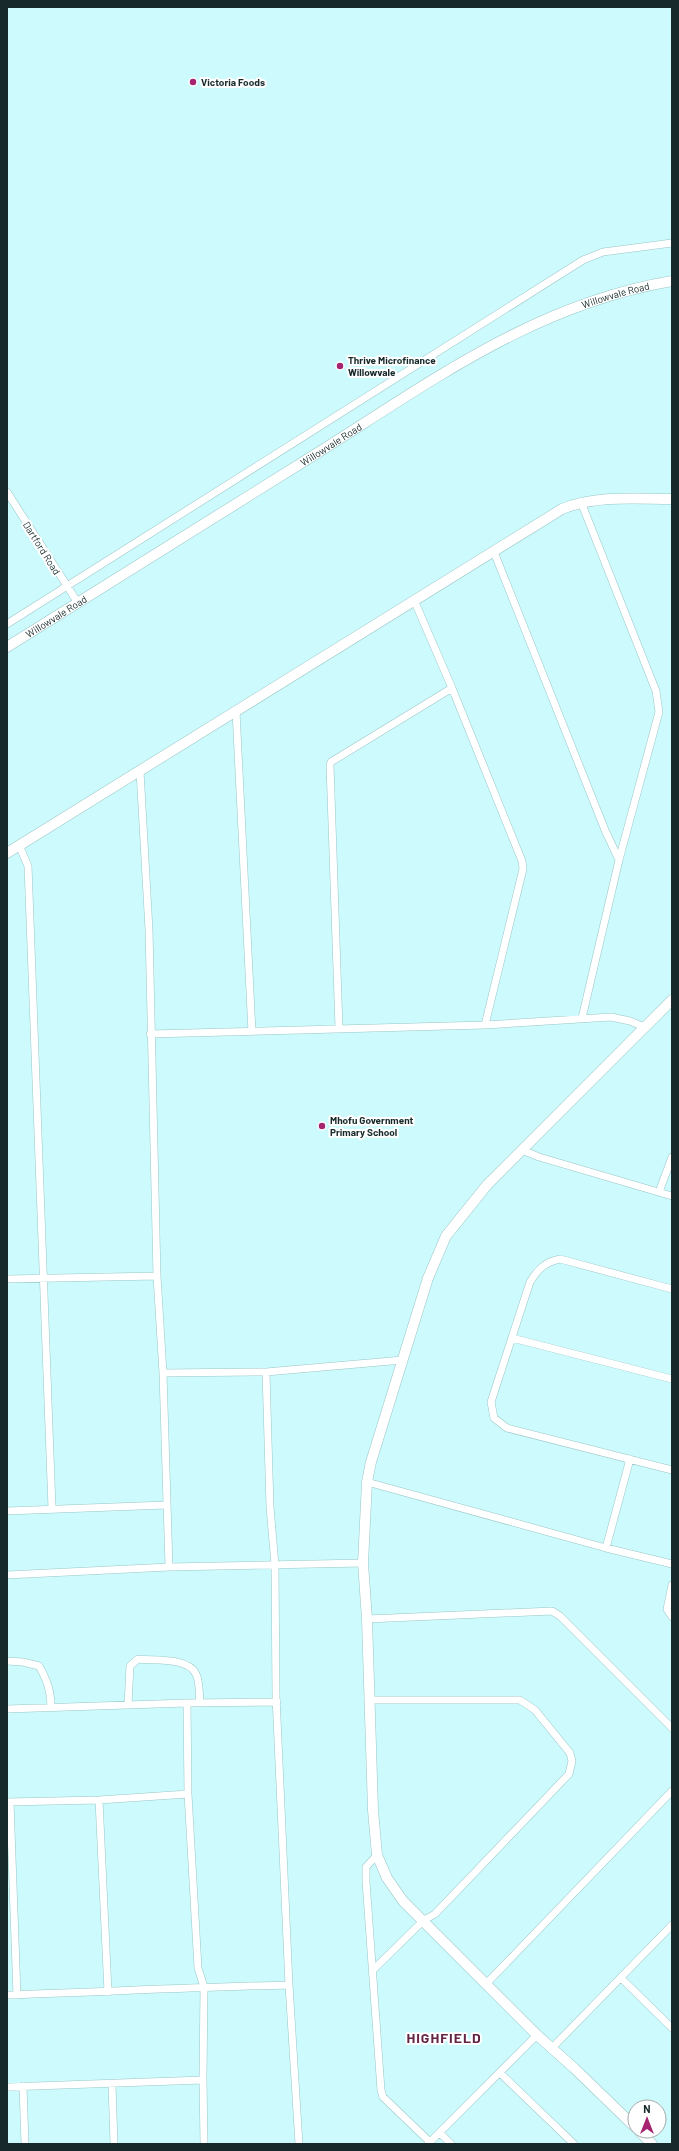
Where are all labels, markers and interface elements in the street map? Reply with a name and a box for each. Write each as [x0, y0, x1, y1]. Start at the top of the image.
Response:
place label: Victoria Foods [201, 76, 265, 88]
marker: Victoria Foods [188, 77, 198, 87]
street label: Willowvale Road [580, 280, 651, 311]
place label: Thrive Microfinance Willowvale [348, 354, 436, 378]
marker: Thrive Microfinance Willowvale [335, 361, 345, 371]
street label: Willowvale Road [298, 420, 364, 468]
street label: Dartford Road [21, 519, 63, 577]
street label: Willowvale Road [23, 593, 89, 640]
place label: Mhofu Government Primary School [330, 1114, 414, 1138]
marker: Mhofu Government Primary School [317, 1121, 327, 1131]
district label: HIGHFIELD [406, 2029, 482, 2046]
north arrow [627, 2099, 667, 2139]
text: N [643, 2102, 651, 2115]

